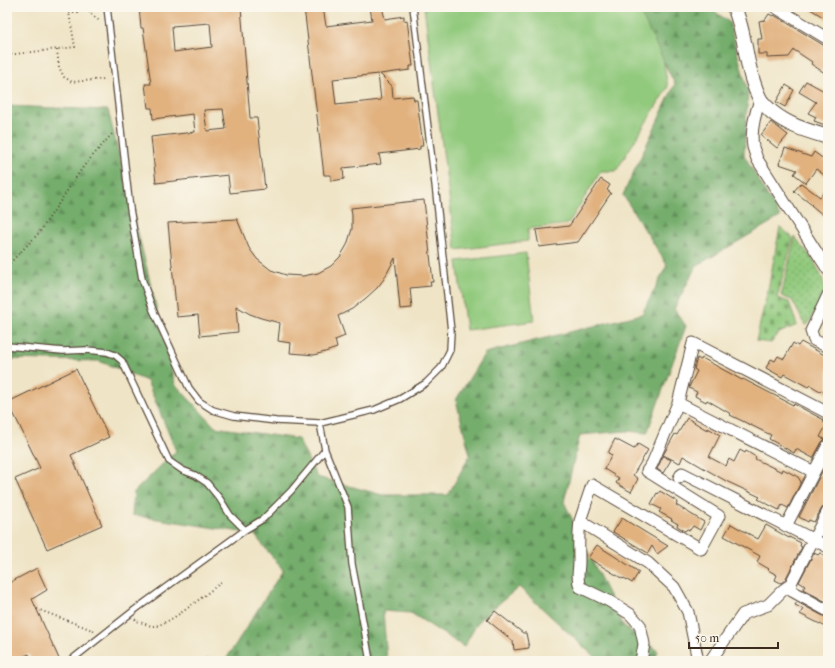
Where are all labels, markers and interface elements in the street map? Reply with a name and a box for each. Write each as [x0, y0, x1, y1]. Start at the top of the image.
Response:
scale bar [689, 624, 778, 650]
text: 50 m [695, 631, 719, 645]

